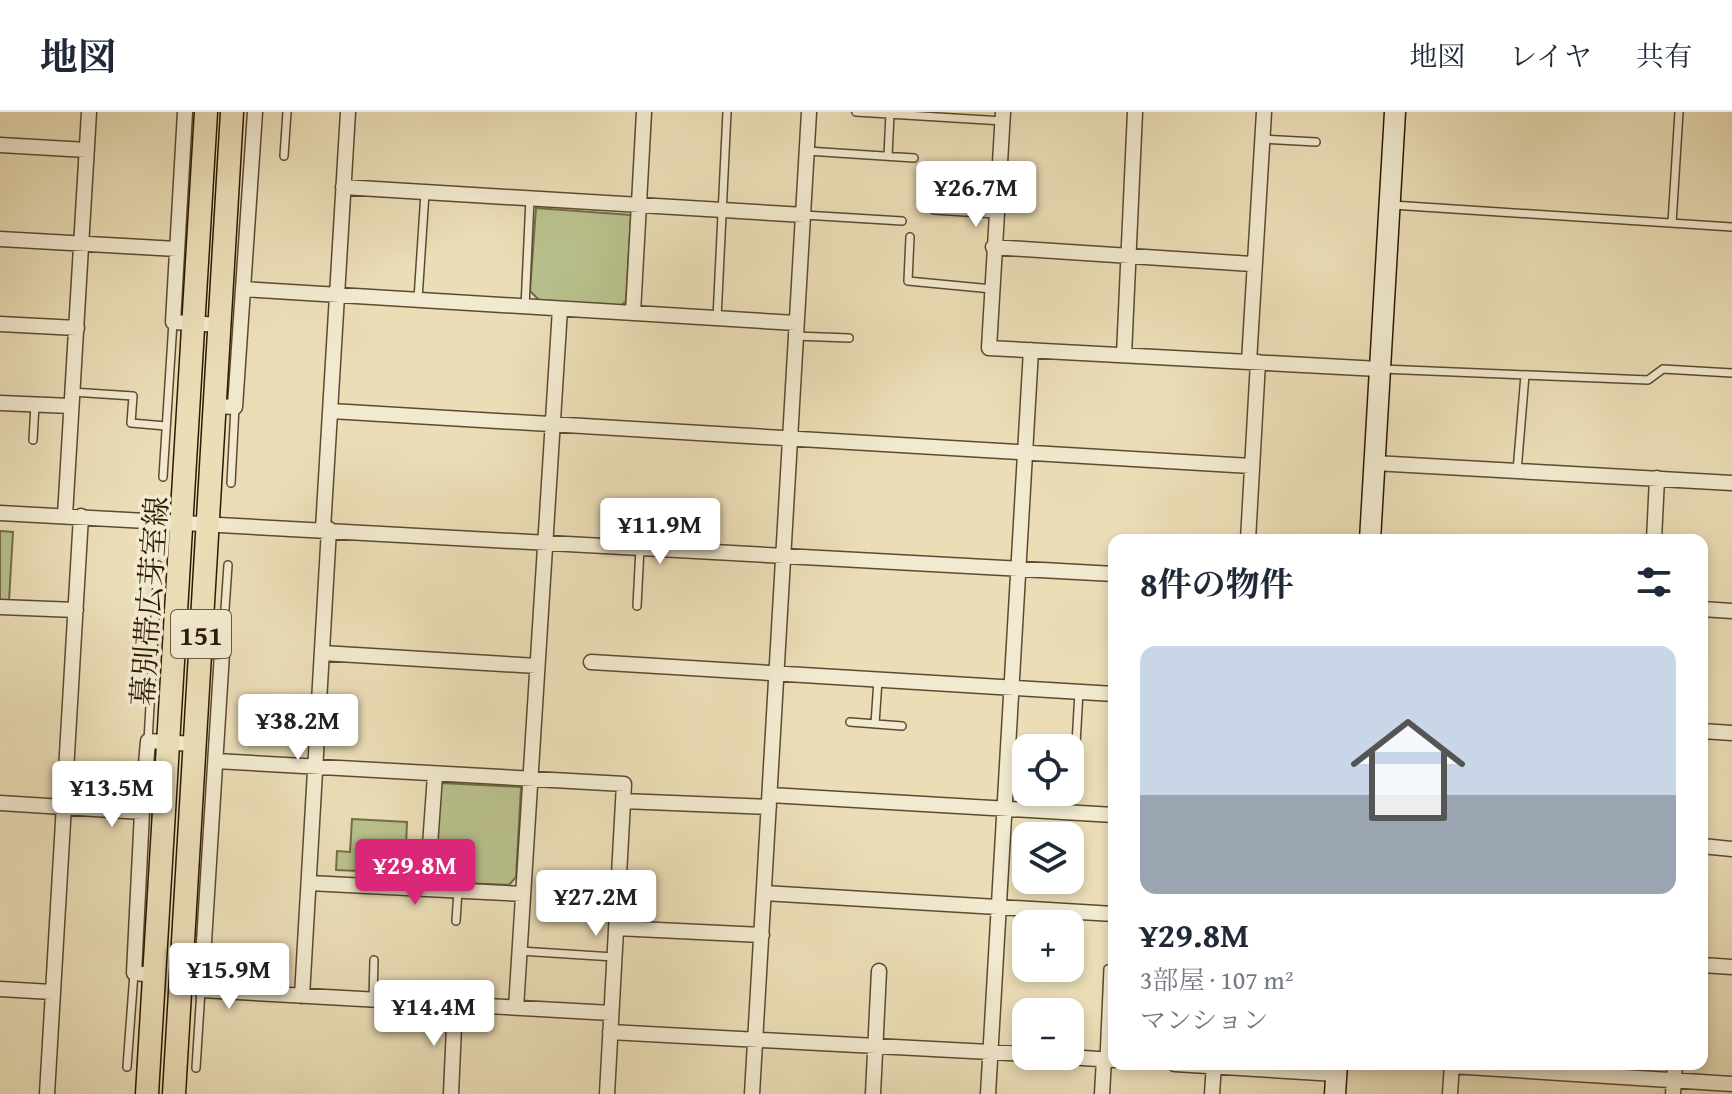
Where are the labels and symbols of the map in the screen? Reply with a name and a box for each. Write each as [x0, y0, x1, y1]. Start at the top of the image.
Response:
pin: ¥26.7M [911, 161, 1041, 229]
street label: 幕別帯広芽室線 [120, 495, 178, 707]
pin: ¥11.9M [595, 498, 725, 566]
road number: 151 [171, 610, 231, 658]
pin: ¥38.2M [233, 694, 363, 762]
pin: ¥13.5M [47, 761, 177, 829]
pin: ¥29.8M [350, 839, 480, 907]
pin: ¥27.2M [531, 870, 661, 938]
pin: ¥15.9M [164, 943, 294, 1011]
pin: ¥14.4M [369, 980, 499, 1048]

